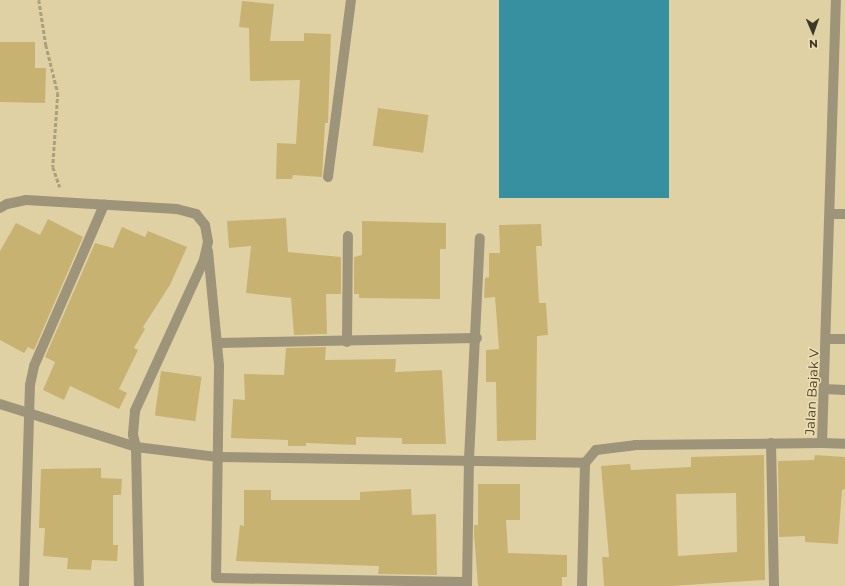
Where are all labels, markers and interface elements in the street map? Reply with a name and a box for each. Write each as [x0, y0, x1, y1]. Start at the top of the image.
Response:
north arrow [793, 12, 833, 52]
text: N [809, 37, 818, 51]
street label: Jalan Bajak V [802, 348, 822, 436]

